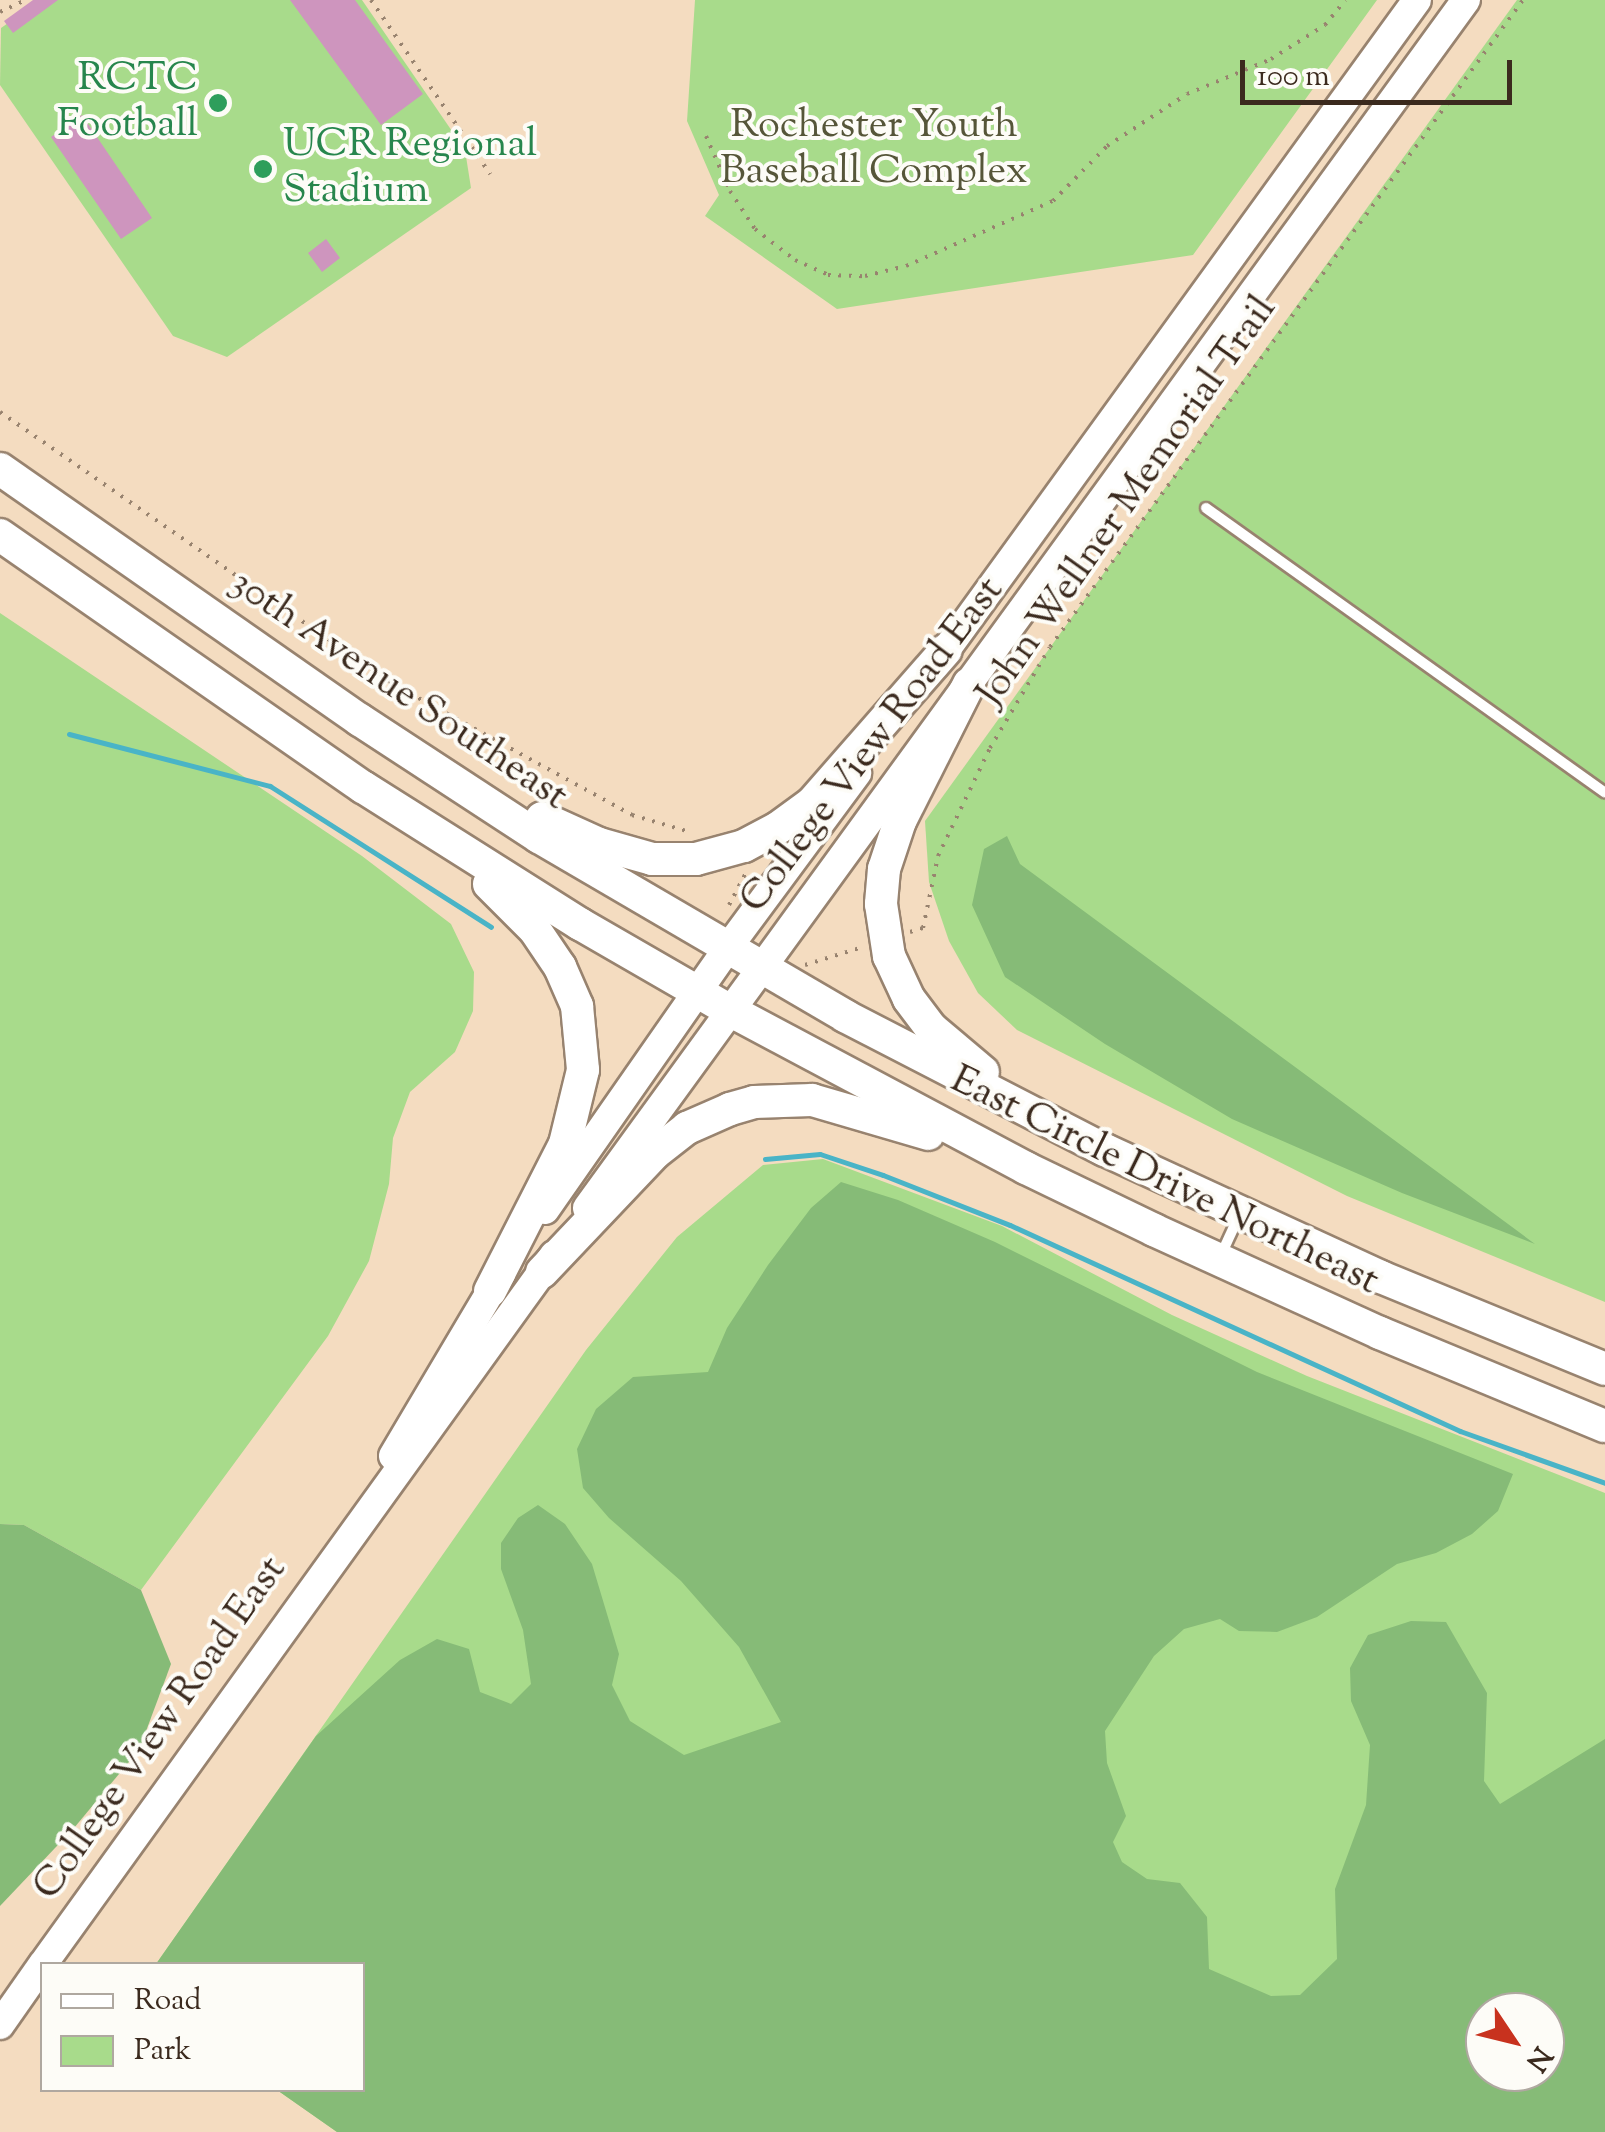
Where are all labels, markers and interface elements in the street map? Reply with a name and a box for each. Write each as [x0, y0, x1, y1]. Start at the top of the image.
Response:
scale bar [1245, 40, 1518, 102]
place label: RCTC Football [57, 56, 198, 150]
text: 100 m [1257, 56, 1330, 99]
marker: RCTC Football [207, 92, 229, 114]
park label: Rochester Youth Baseball Complex [720, 103, 1028, 197]
place label: UCR Regional Stadium [283, 122, 537, 216]
marker: UCR Regional Stadium [252, 158, 274, 180]
street label: John Wellner Memorial Trail [968, 288, 1288, 716]
street label: 30th Avenue Southeast [220, 560, 576, 822]
street label: College View Road East [731, 569, 1015, 923]
street label: East Circle Drive Northeast [942, 1057, 1386, 1307]
street label: College View Road East [24, 1548, 298, 1910]
legend [40, 1962, 365, 2092]
text: Road [134, 1980, 201, 2023]
north arrow [1465, 1992, 1565, 2092]
text: Park [134, 2030, 191, 2073]
text: N [1515, 2037, 1561, 2079]

